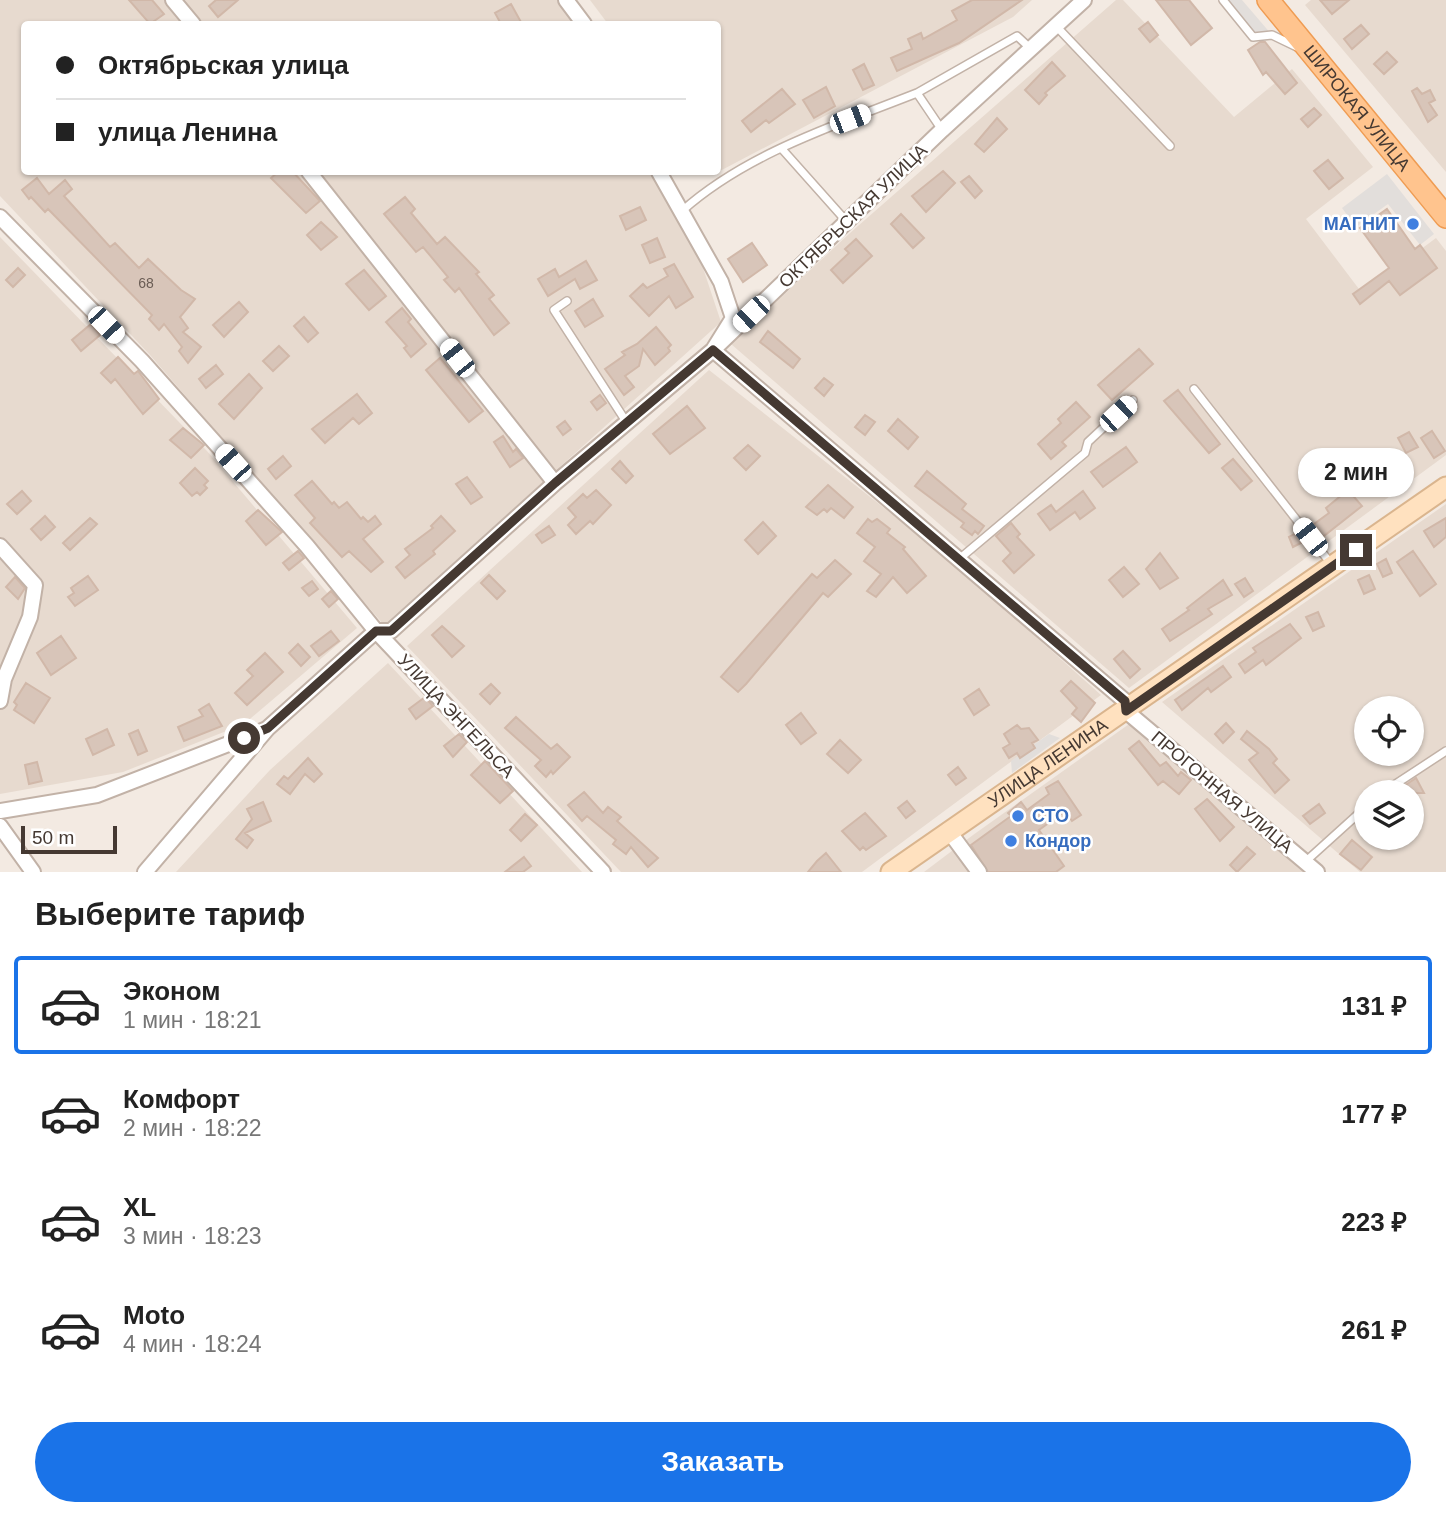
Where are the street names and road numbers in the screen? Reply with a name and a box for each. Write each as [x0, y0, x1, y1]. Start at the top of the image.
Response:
street label: ШИРОКАЯ УЛИЦА [1299, 41, 1414, 175]
street label: ОКТЯБРЬСКАЯ УЛИЦА [775, 140, 931, 292]
street label: УЛИЦА ЭНГЕЛЬСА [394, 650, 518, 782]
street label: УЛИЦА ЛЕНИНА [984, 715, 1111, 811]
street label: ПРОГОННАЯ УЛИЦА [1147, 727, 1297, 857]

